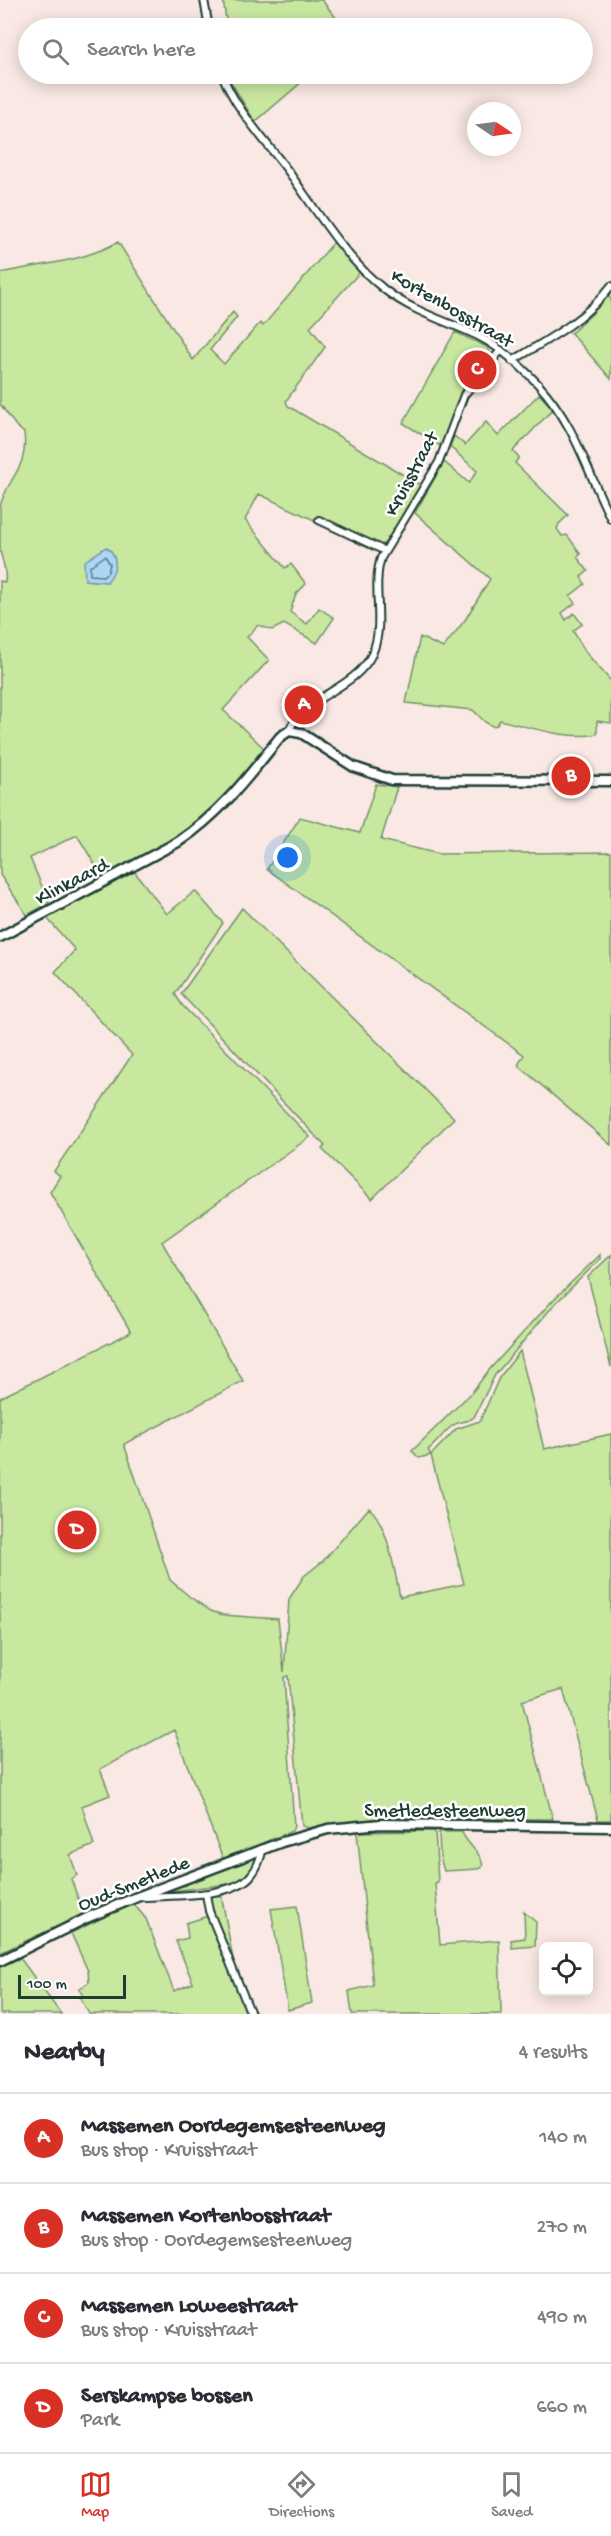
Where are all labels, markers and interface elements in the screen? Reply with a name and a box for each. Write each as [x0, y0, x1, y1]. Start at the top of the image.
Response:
search box [18, 18, 593, 84]
icon: search [39, 35, 72, 68]
text: Search here [87, 38, 195, 64]
north arrow [467, 102, 521, 156]
street label: Kortenbosstraat [386, 266, 518, 355]
pin: C [458, 348, 496, 392]
street label: Kruisstraat [381, 427, 446, 521]
pin: A [284, 682, 324, 728]
pin: B [552, 754, 590, 798]
your location [273, 843, 302, 872]
street label: Klinkaard [32, 853, 115, 912]
pin: D [58, 1508, 97, 1552]
street label: Smetledesteenweg [364, 1801, 526, 1824]
street label: Oud-Smetlede [75, 1852, 194, 1918]
map controls [539, 1942, 593, 1996]
button: locate [539, 1942, 593, 1996]
scale bar [18, 1972, 126, 2000]
text: 100 m [27, 1976, 67, 1995]
text: Nearby [24, 2038, 105, 2069]
text: 4 results [519, 2042, 587, 2065]
text: Massemen Oordegemsesteenweg [81, 2114, 385, 2140]
text: A [38, 2127, 49, 2150]
text: 140 m [539, 2127, 587, 2150]
text: Bus stop · Kruisstraat [81, 2140, 256, 2163]
text: Massemen Kortenbosstraat [81, 2204, 330, 2230]
text: B [38, 2217, 49, 2240]
text: 270 m [537, 2217, 587, 2240]
text: Bus stop · Oordegemsesteenweg [81, 2230, 352, 2253]
text: Massemen Loweestraat [81, 2294, 296, 2320]
text: C [38, 2307, 49, 2330]
text: 490 m [537, 2307, 587, 2330]
text: Bus stop · Kruisstraat [81, 2320, 256, 2343]
text: Serskampse bossen [81, 2384, 253, 2410]
text: D [37, 2397, 50, 2420]
text: 660 m [536, 2397, 587, 2420]
text: Park [81, 2410, 119, 2433]
tab: Map [79, 2468, 112, 2523]
tab: Directions [269, 2468, 334, 2523]
tab: Saved [491, 2468, 532, 2523]

